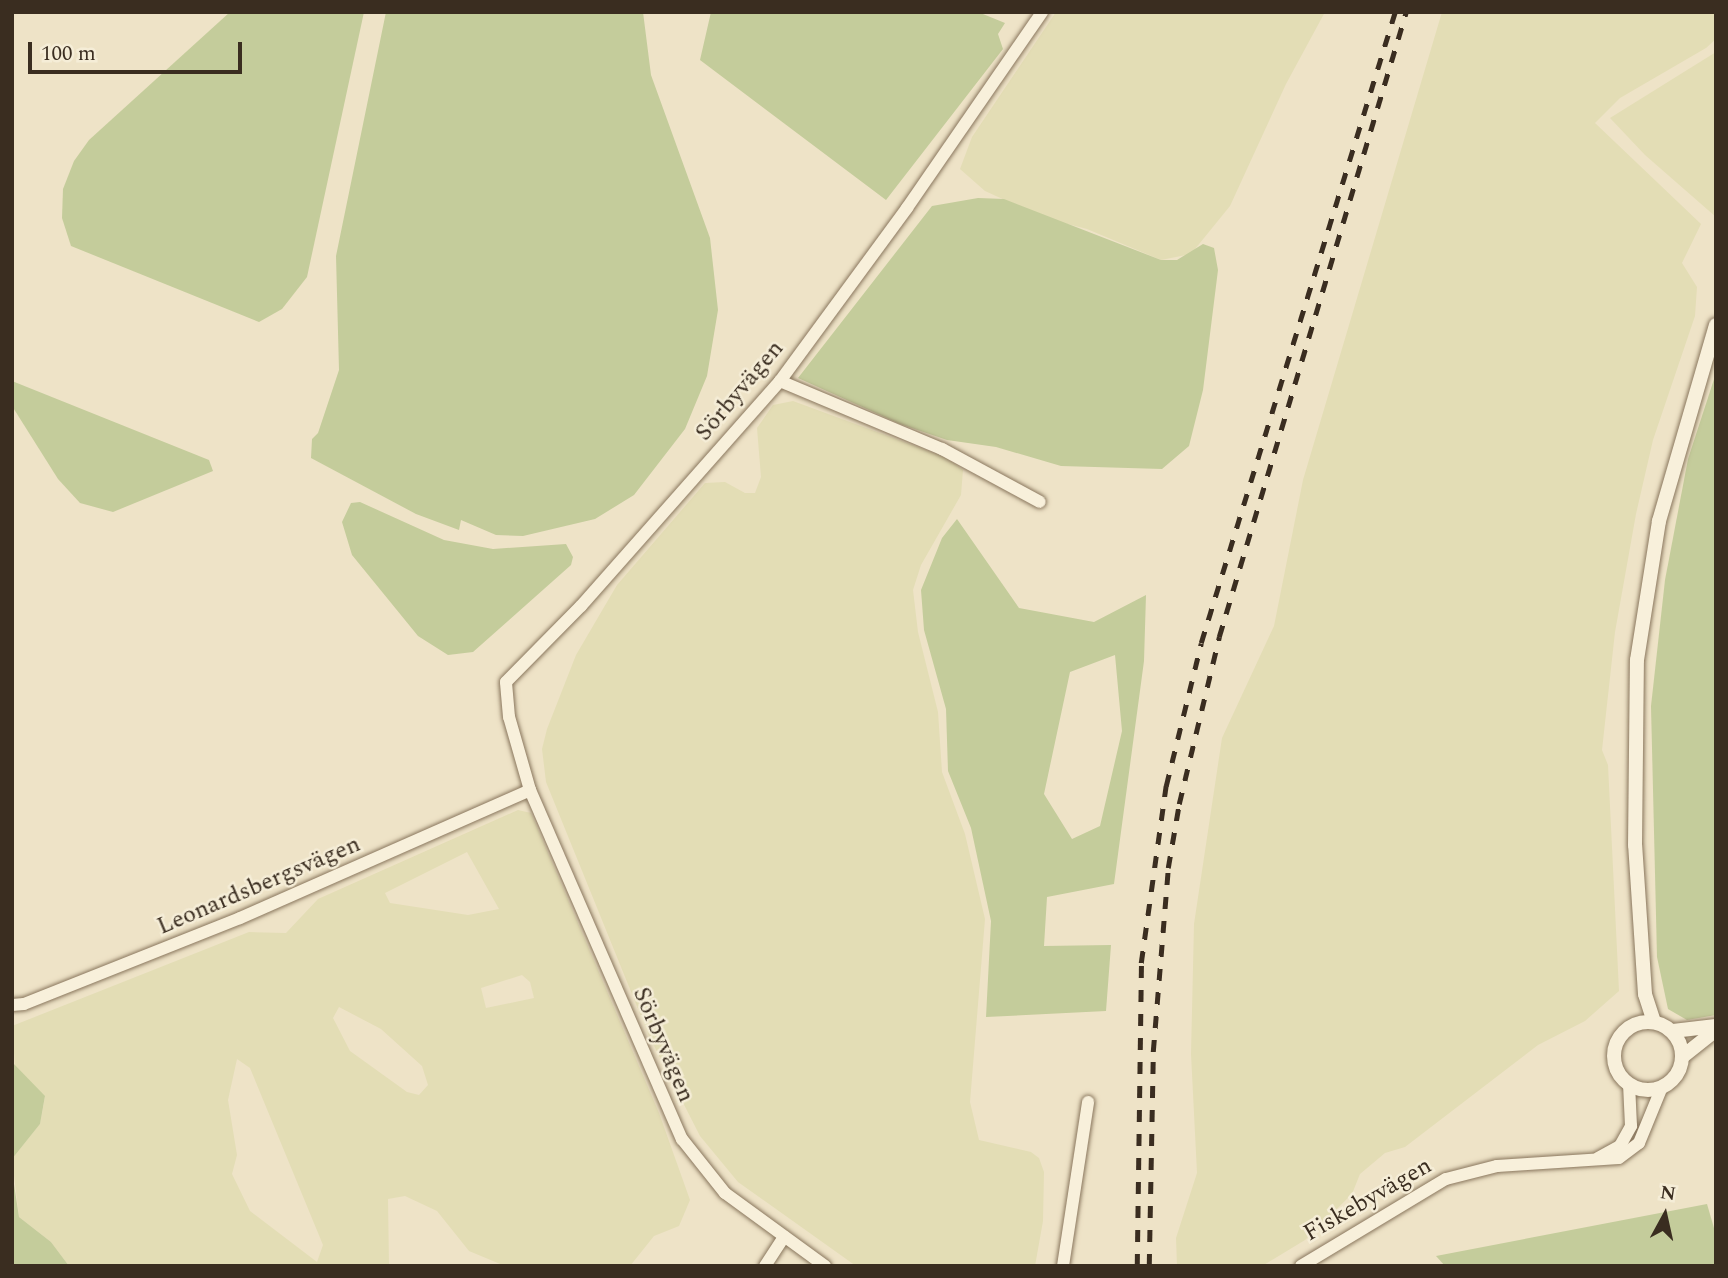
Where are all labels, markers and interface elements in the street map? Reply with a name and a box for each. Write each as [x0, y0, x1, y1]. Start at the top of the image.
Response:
scale bar [32, 28, 245, 72]
text: 100 m [41, 38, 96, 70]
street label: Sörbyvägen [690, 335, 790, 447]
street label: Leonardsbergsvägen [153, 830, 365, 942]
street label: Sörbyvägen [626, 983, 700, 1107]
street label: Fiskebyvägen [1299, 1152, 1437, 1248]
text: N [1658, 1178, 1678, 1209]
north arrow [1630, 1180, 1700, 1250]

